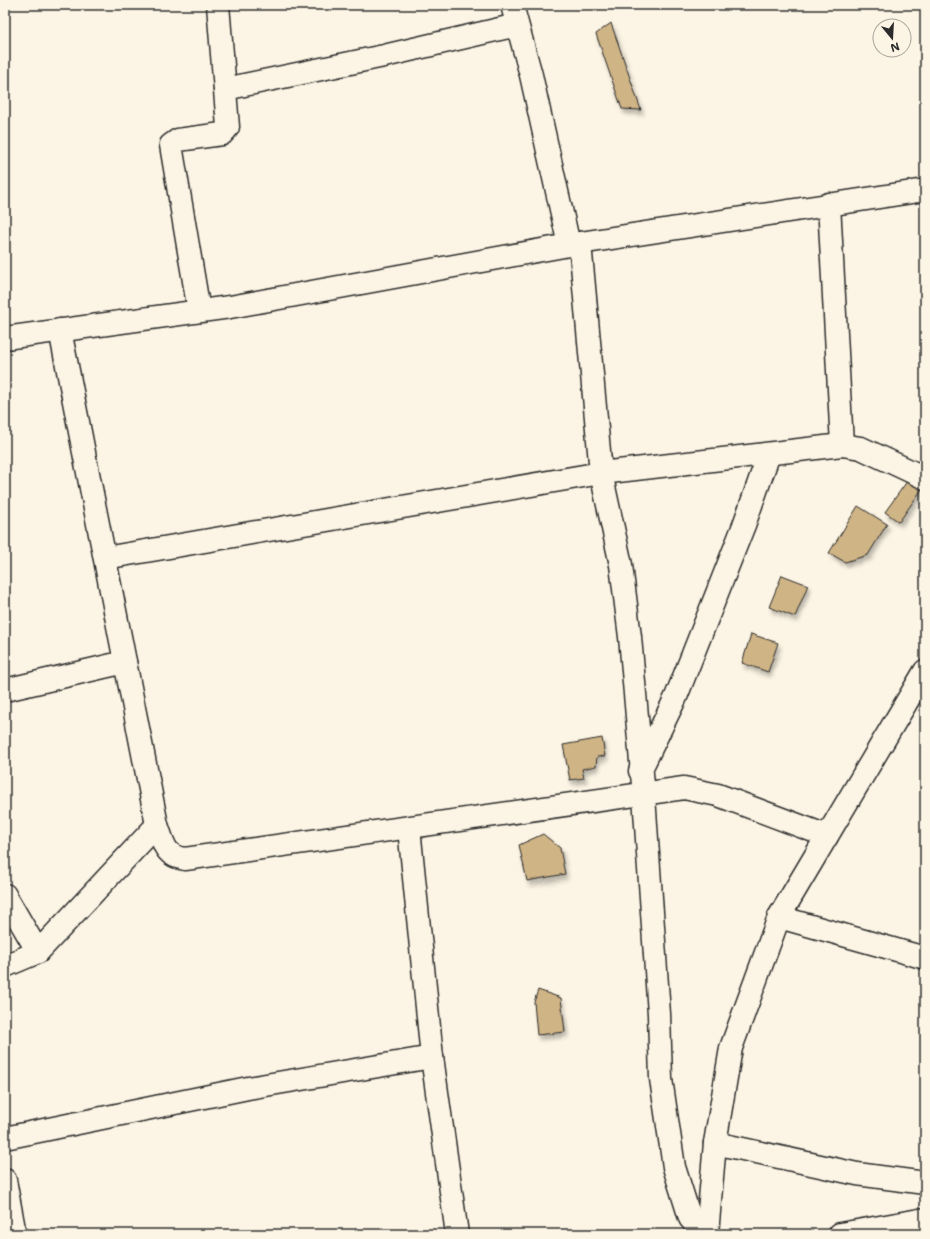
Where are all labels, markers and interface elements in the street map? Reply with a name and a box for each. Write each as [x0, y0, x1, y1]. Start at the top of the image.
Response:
north arrow [872, 18, 912, 58]
text: N [888, 39, 901, 56]

